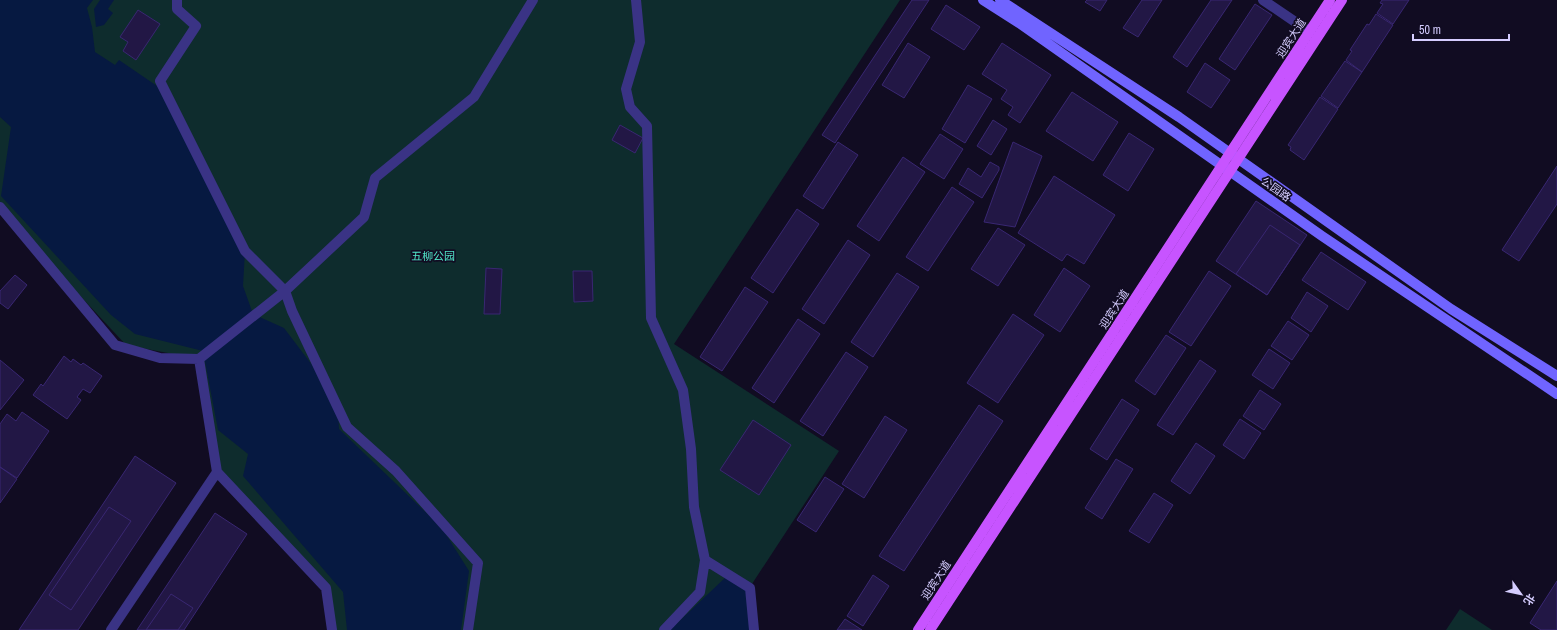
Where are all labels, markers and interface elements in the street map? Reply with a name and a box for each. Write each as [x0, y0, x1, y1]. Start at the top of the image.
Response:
street label: 迎宾大道 [1273, 16, 1309, 60]
scale bar [1413, 16, 1509, 42]
text: 50 m [1419, 22, 1441, 38]
street label: 公园路 [1258, 174, 1294, 204]
park label: 五柳公园 [411, 249, 455, 263]
street label: 迎宾大道 [1096, 287, 1132, 331]
street label: 迎宾大道 [918, 558, 954, 602]
north arrow [1501, 574, 1541, 614]
text: 北 [1521, 591, 1538, 608]

